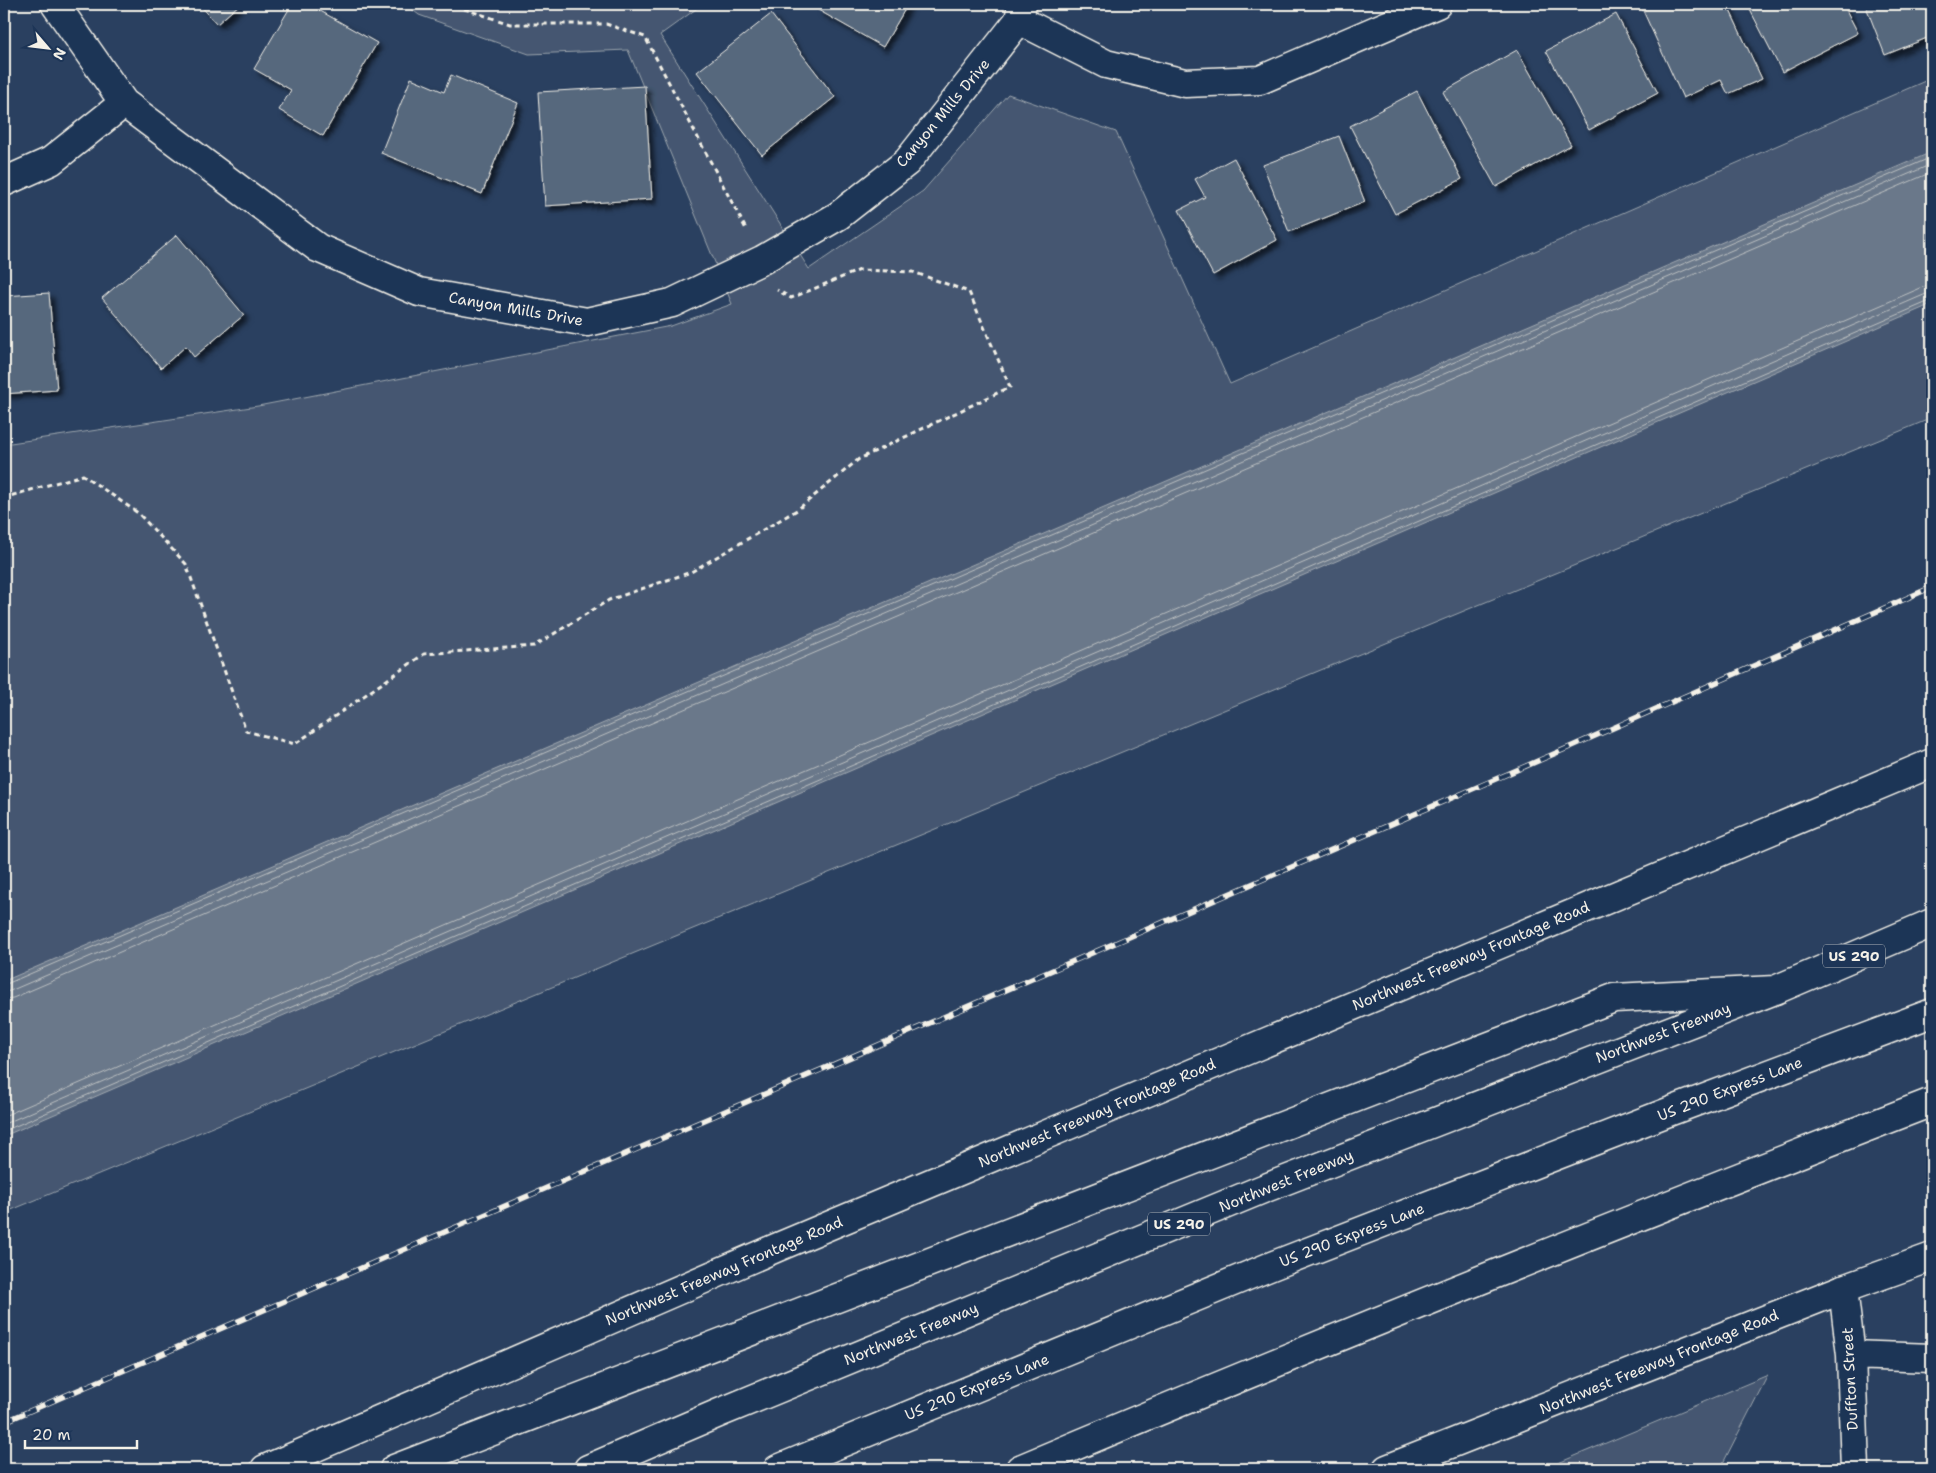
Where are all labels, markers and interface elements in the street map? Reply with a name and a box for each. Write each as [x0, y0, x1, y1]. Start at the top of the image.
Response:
north arrow [22, 22, 72, 72]
text: N [49, 45, 70, 63]
street label: Canyon Mills Drive [892, 54, 994, 172]
street label: Canyon Mills Drive [447, 287, 585, 331]
street label: Northwest Freeway Frontage Road [1349, 897, 1593, 1015]
road number: US 290 [1823, 944, 1885, 968]
street label: Northwest Freeway [1593, 998, 1733, 1068]
street label: US 290 Express Lane [1655, 1052, 1805, 1126]
street label: Northwest Freeway Frontage Road [975, 1054, 1219, 1172]
street label: Northwest Freeway [1216, 1145, 1356, 1217]
street label: US 290 Express Lane [1277, 1198, 1427, 1272]
street label: Northwest Freeway Frontage Road [602, 1212, 846, 1330]
road number: US 290 [1148, 1212, 1210, 1236]
street label: Northwest Freeway [841, 1298, 981, 1370]
street label: Northwest Freeway Frontage Road [1536, 1305, 1782, 1419]
street label: Duffton Street [1837, 1327, 1863, 1431]
street label: US 290 Express Lane [902, 1349, 1052, 1425]
scale bar [25, 1418, 138, 1450]
text: 20 m [32, 1425, 71, 1445]

